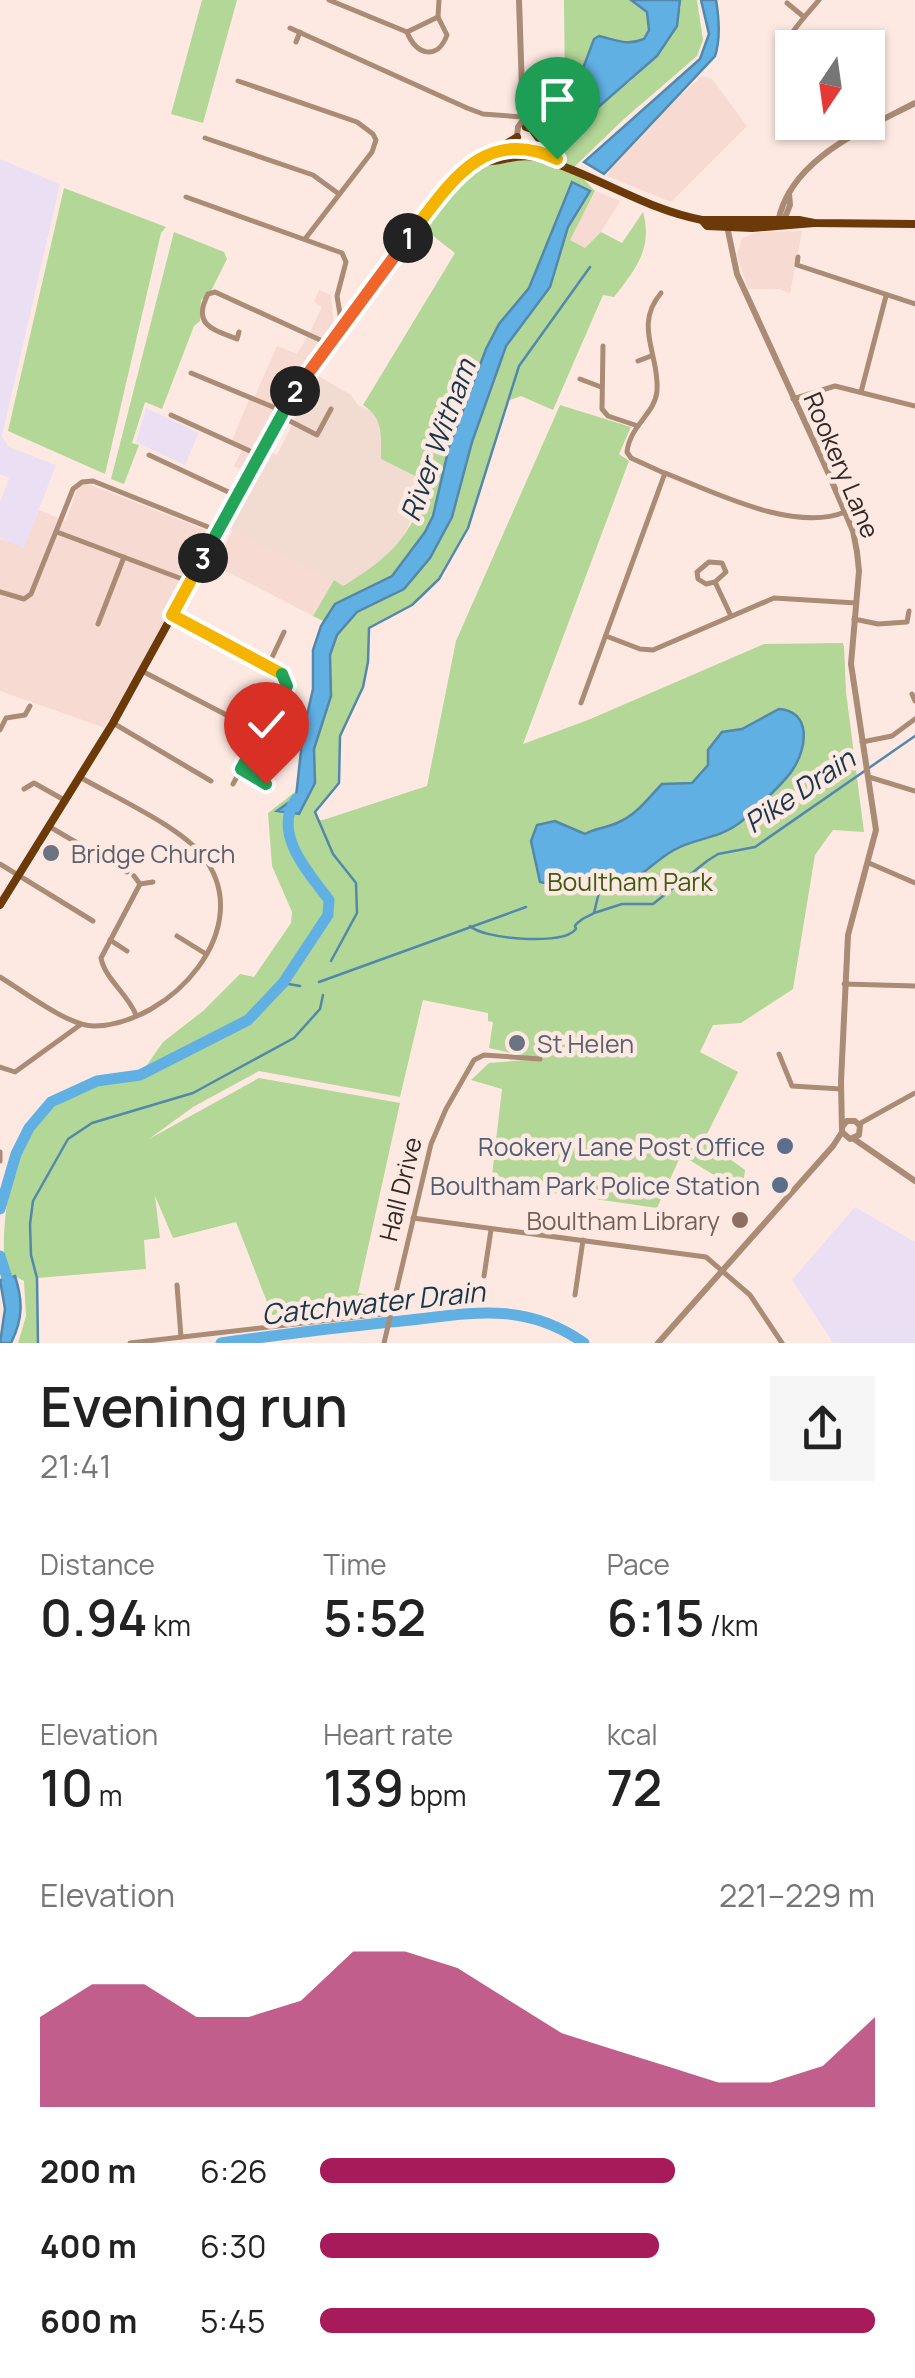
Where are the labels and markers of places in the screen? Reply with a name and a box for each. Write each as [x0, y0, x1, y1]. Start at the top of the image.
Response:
pin [515, 57, 600, 160]
pin: 1 [383, 213, 433, 263]
pin: 2 [270, 366, 320, 416]
pin: 3 [178, 533, 228, 583]
pin [224, 682, 309, 785]
place label: Bridge Church [71, 836, 235, 871]
marker: Bridge Church [40, 842, 62, 864]
place label: St Helen [537, 1026, 634, 1061]
marker: St Helen [506, 1032, 528, 1054]
place label: Rookery Lane Post Office [478, 1129, 765, 1164]
marker: Rookery Lane Post Office [774, 1135, 796, 1157]
place label: Boultham Park Police Station [430, 1168, 760, 1203]
marker: Boultham Park Police Station [769, 1174, 791, 1196]
place label: Boultham Library [526, 1203, 720, 1238]
marker: Boultham Library [729, 1209, 751, 1231]

